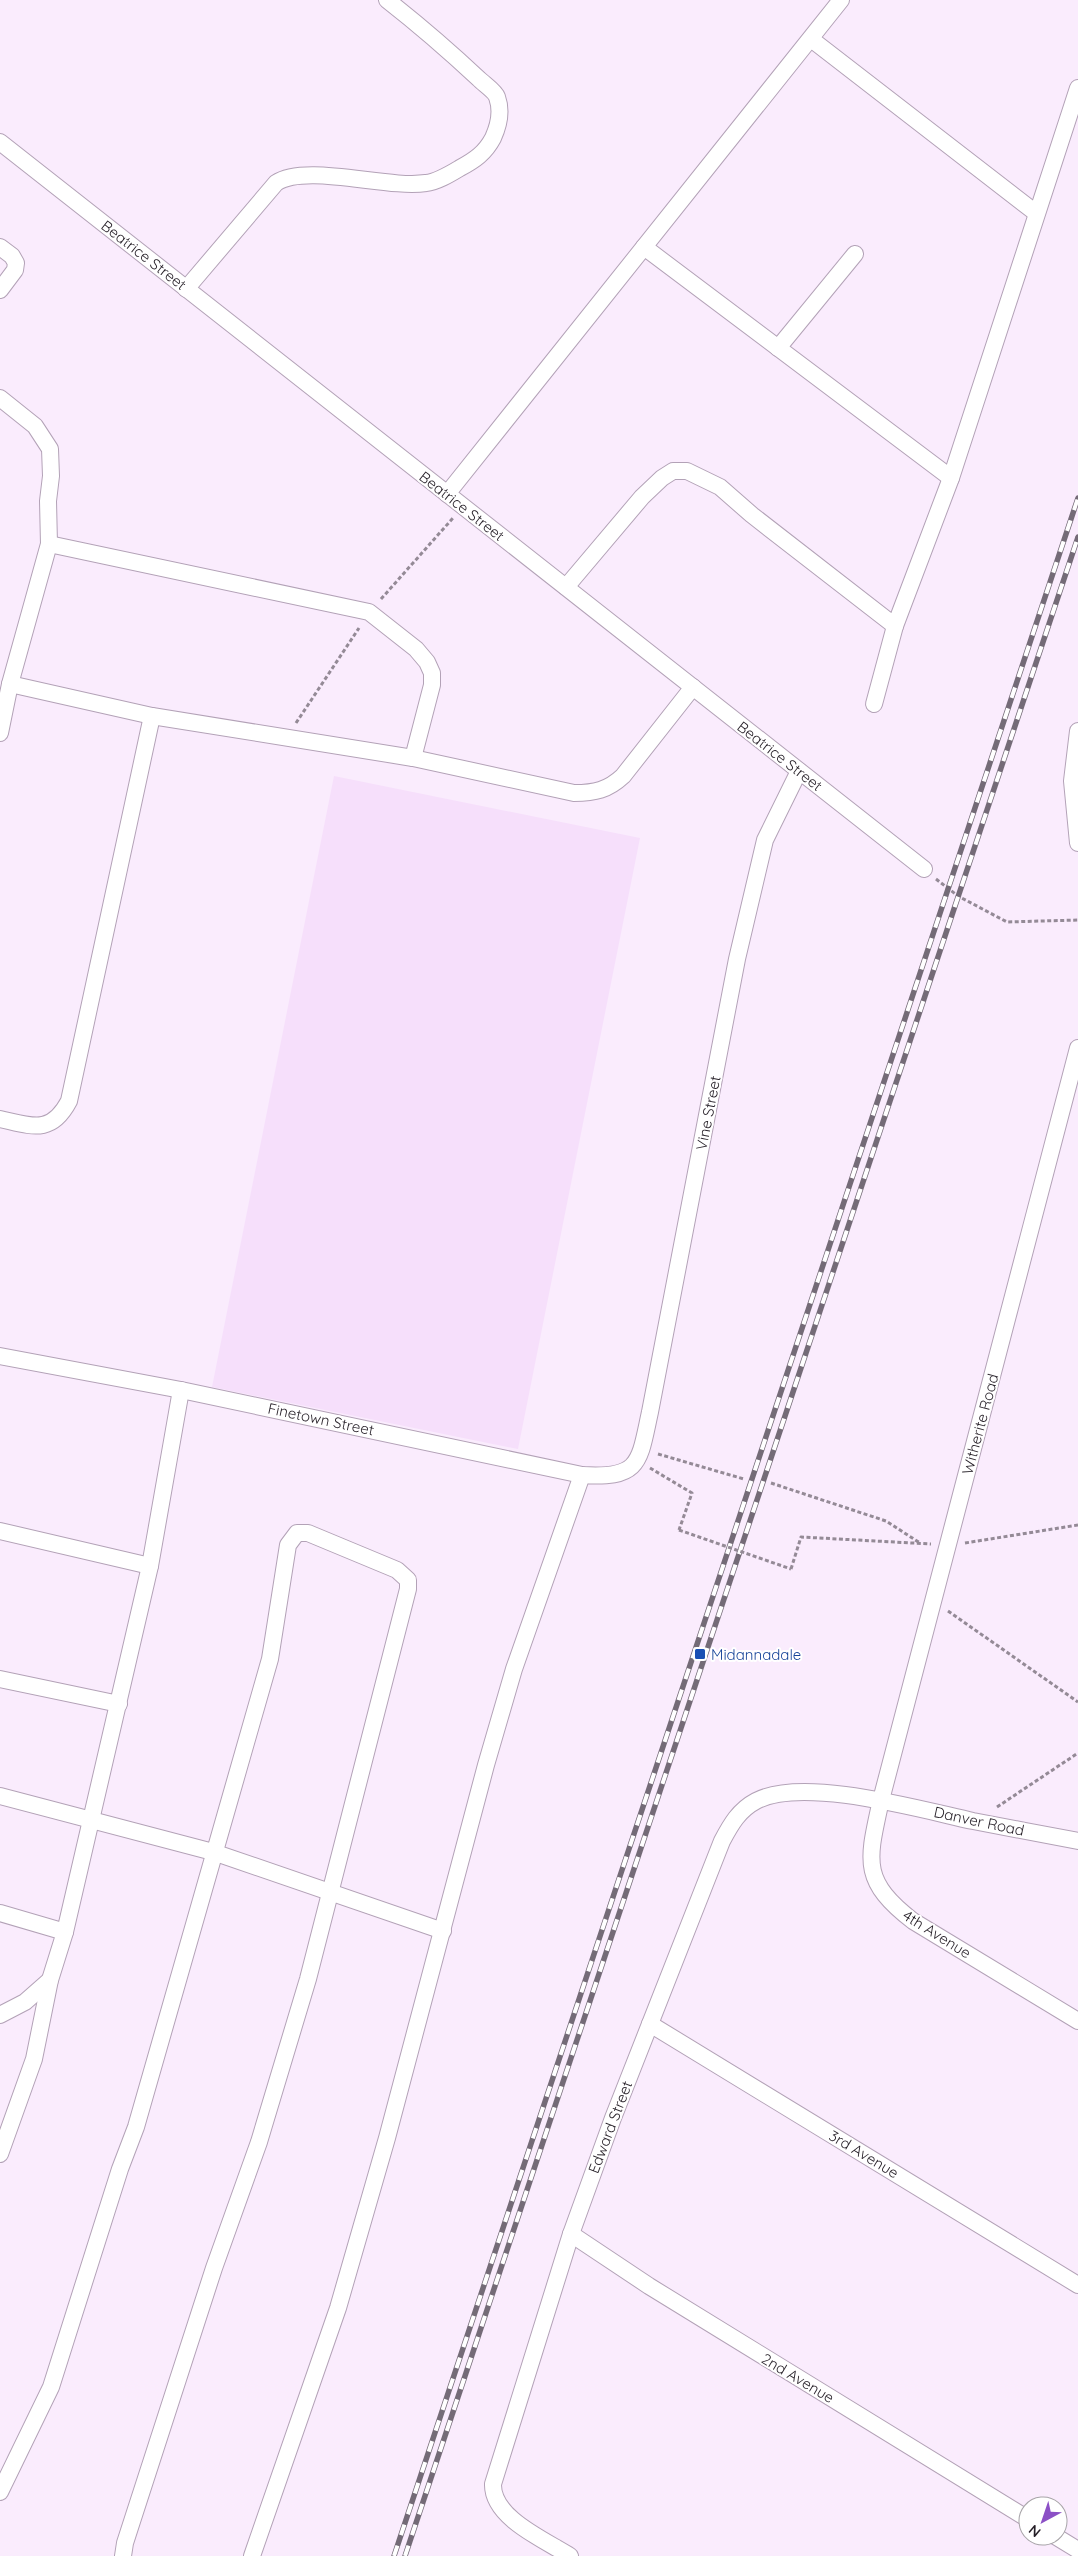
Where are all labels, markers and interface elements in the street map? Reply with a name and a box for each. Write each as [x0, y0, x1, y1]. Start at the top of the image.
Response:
street label: Beatrice Street [98, 216, 190, 294]
street label: Beatrice Street [416, 467, 508, 545]
street label: Beatrice Street [734, 717, 826, 795]
street label: Vine Street [691, 1074, 725, 1152]
street label: Witherite Road [957, 1372, 1003, 1476]
street label: Finetown Street [266, 1398, 376, 1440]
place label: Midannadale [711, 1645, 801, 1664]
marker: Midannadale [693, 1647, 707, 1661]
street label: Danver Road [932, 1802, 1026, 1840]
street label: 4th Avenue [899, 1906, 975, 1962]
street label: Edward Street [584, 2078, 636, 2176]
street label: 3rd Avenue [826, 2126, 902, 2182]
street label: 2nd Avenue [758, 2349, 838, 2407]
north arrow [1018, 2496, 1068, 2546]
text: N [1025, 2521, 1044, 2541]

